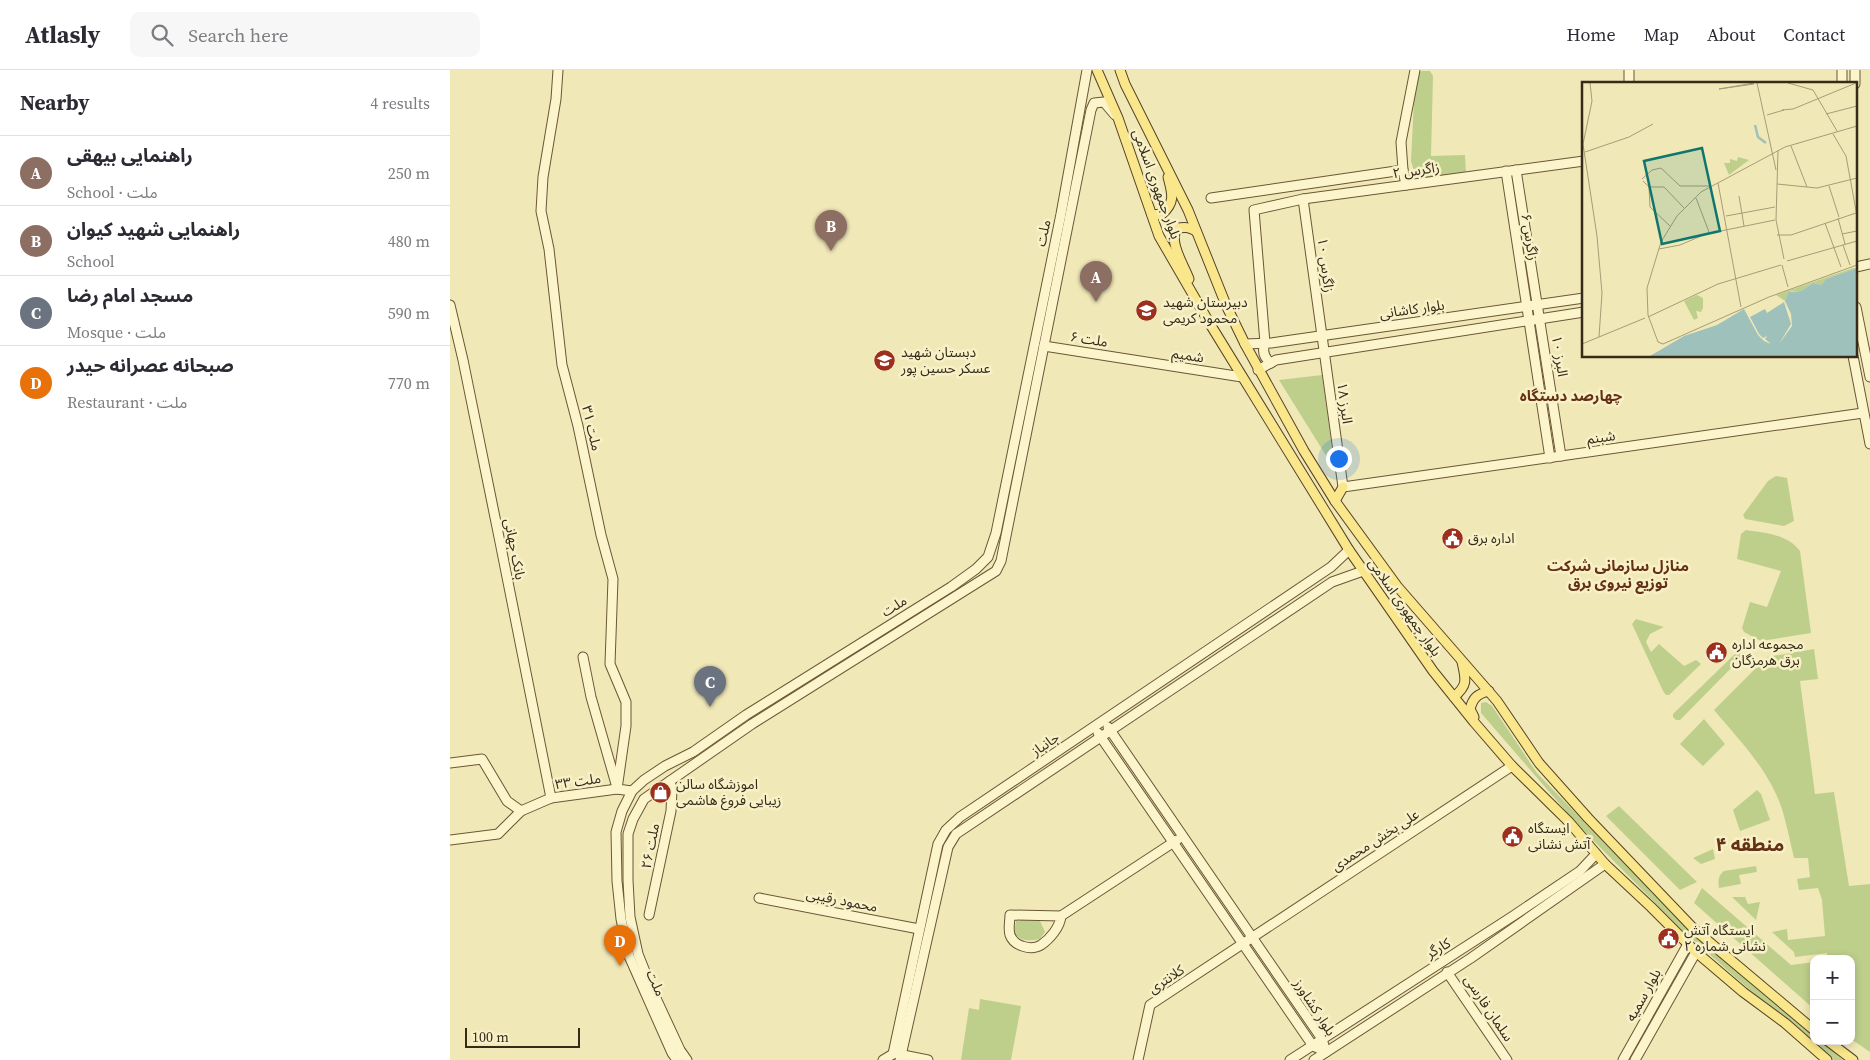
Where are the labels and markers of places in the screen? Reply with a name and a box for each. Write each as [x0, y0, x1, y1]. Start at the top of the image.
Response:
pin: B [815, 210, 847, 251]
pin: A [1080, 261, 1112, 302]
place label: دبیرستان شهید محمود کریمی [1163, 292, 1248, 328]
school or university icon: دبیرستان شهید محمود کریمی [1135, 298, 1159, 322]
place label: دبستان شهید عسکر حسین پور [900, 342, 991, 378]
school or university icon: دبستان شهید عسکر حسین پور [873, 348, 897, 372]
public building icon: اداره برق [1440, 526, 1464, 550]
place label: اداره برق [1468, 528, 1515, 548]
place label: مجموعه اداره برق هرمزگان [1732, 634, 1804, 670]
public building icon: مجموعه اداره برق هرمزگان [1704, 640, 1728, 664]
pin: C [694, 666, 726, 707]
place label: اموزشگاه سالن زیبایی فروغ هاشمی [676, 774, 781, 811]
shop icon: اموزشگاه سالن زیبایی فروغ هاشمی [648, 780, 672, 804]
place label: ایستگاه آتش نشانی [1528, 818, 1591, 854]
public building icon: ایستگاه آتش نشانی [1500, 824, 1524, 848]
place label: ایستگاه آتش نشانی شماره ۲ [1684, 920, 1766, 956]
pin: D [604, 925, 636, 966]
public building icon: ایستگاه آتش نشانی شماره ۲ [1656, 926, 1680, 950]

